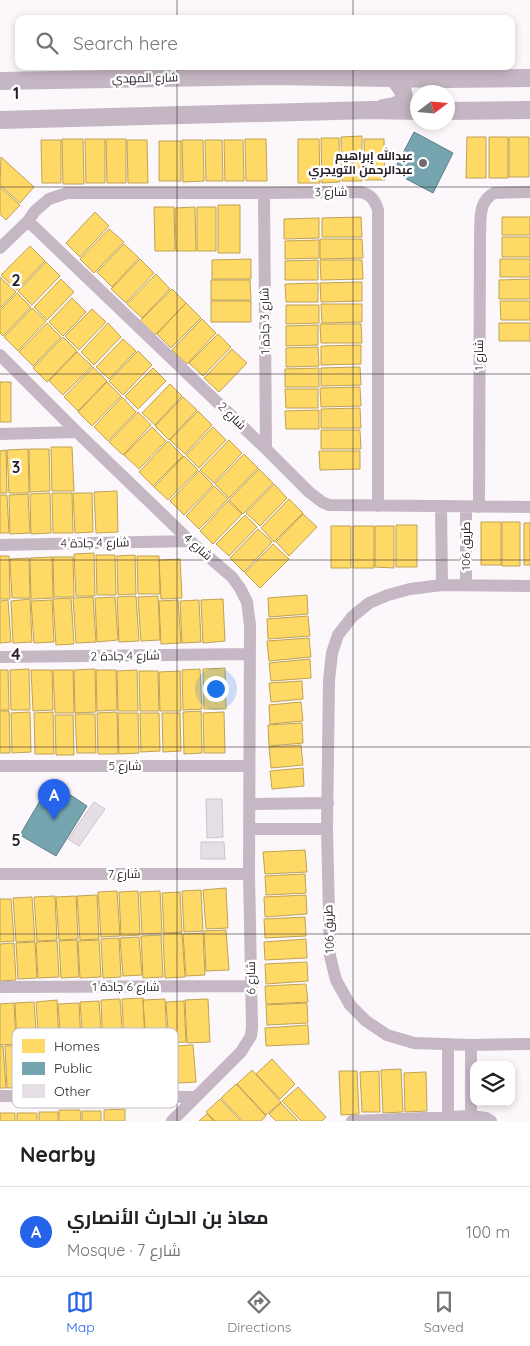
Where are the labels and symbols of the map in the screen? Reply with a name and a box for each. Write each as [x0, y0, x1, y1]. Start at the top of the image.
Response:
street label: شارع المهدي [112, 69, 178, 89]
text: 1 [13, 83, 19, 103]
north arrow [410, 85, 455, 130]
place label: عبدالله إبراهيم عبدالرحمن التويجري [308, 147, 413, 180]
marker: عبدالله إبراهيم عبدالرحمن التويجري [417, 157, 429, 169]
street label: شارع 3 [314, 184, 348, 200]
text: 2 [11, 270, 21, 290]
street label: شارع 3 جادة 1 [256, 287, 274, 355]
street label: شارع 1 [471, 339, 487, 370]
street label: شارع 2 [215, 399, 250, 433]
text: 3 [12, 457, 20, 477]
street label: طريق 106 [458, 522, 473, 570]
street label: شارع 4 [180, 530, 216, 564]
street label: شارع 4 جادة 4 [60, 534, 130, 552]
text: 4 [11, 644, 21, 664]
street label: شارع 4 جادة 2 [90, 647, 160, 665]
your location [203, 676, 229, 702]
street label: شارع 5 [108, 758, 142, 774]
pin: A [38, 779, 70, 820]
text: 5 [11, 830, 21, 850]
street label: شارع 7 [108, 866, 140, 882]
street label: طريق 106 [320, 904, 337, 954]
street label: شارع 6 [243, 961, 259, 995]
street label: شارع 6 جادة 1 [92, 979, 160, 995]
legend [12, 1028, 178, 1108]
text: Homes [54, 1037, 100, 1055]
text: Public [54, 1059, 92, 1077]
text: Other [54, 1082, 91, 1100]

